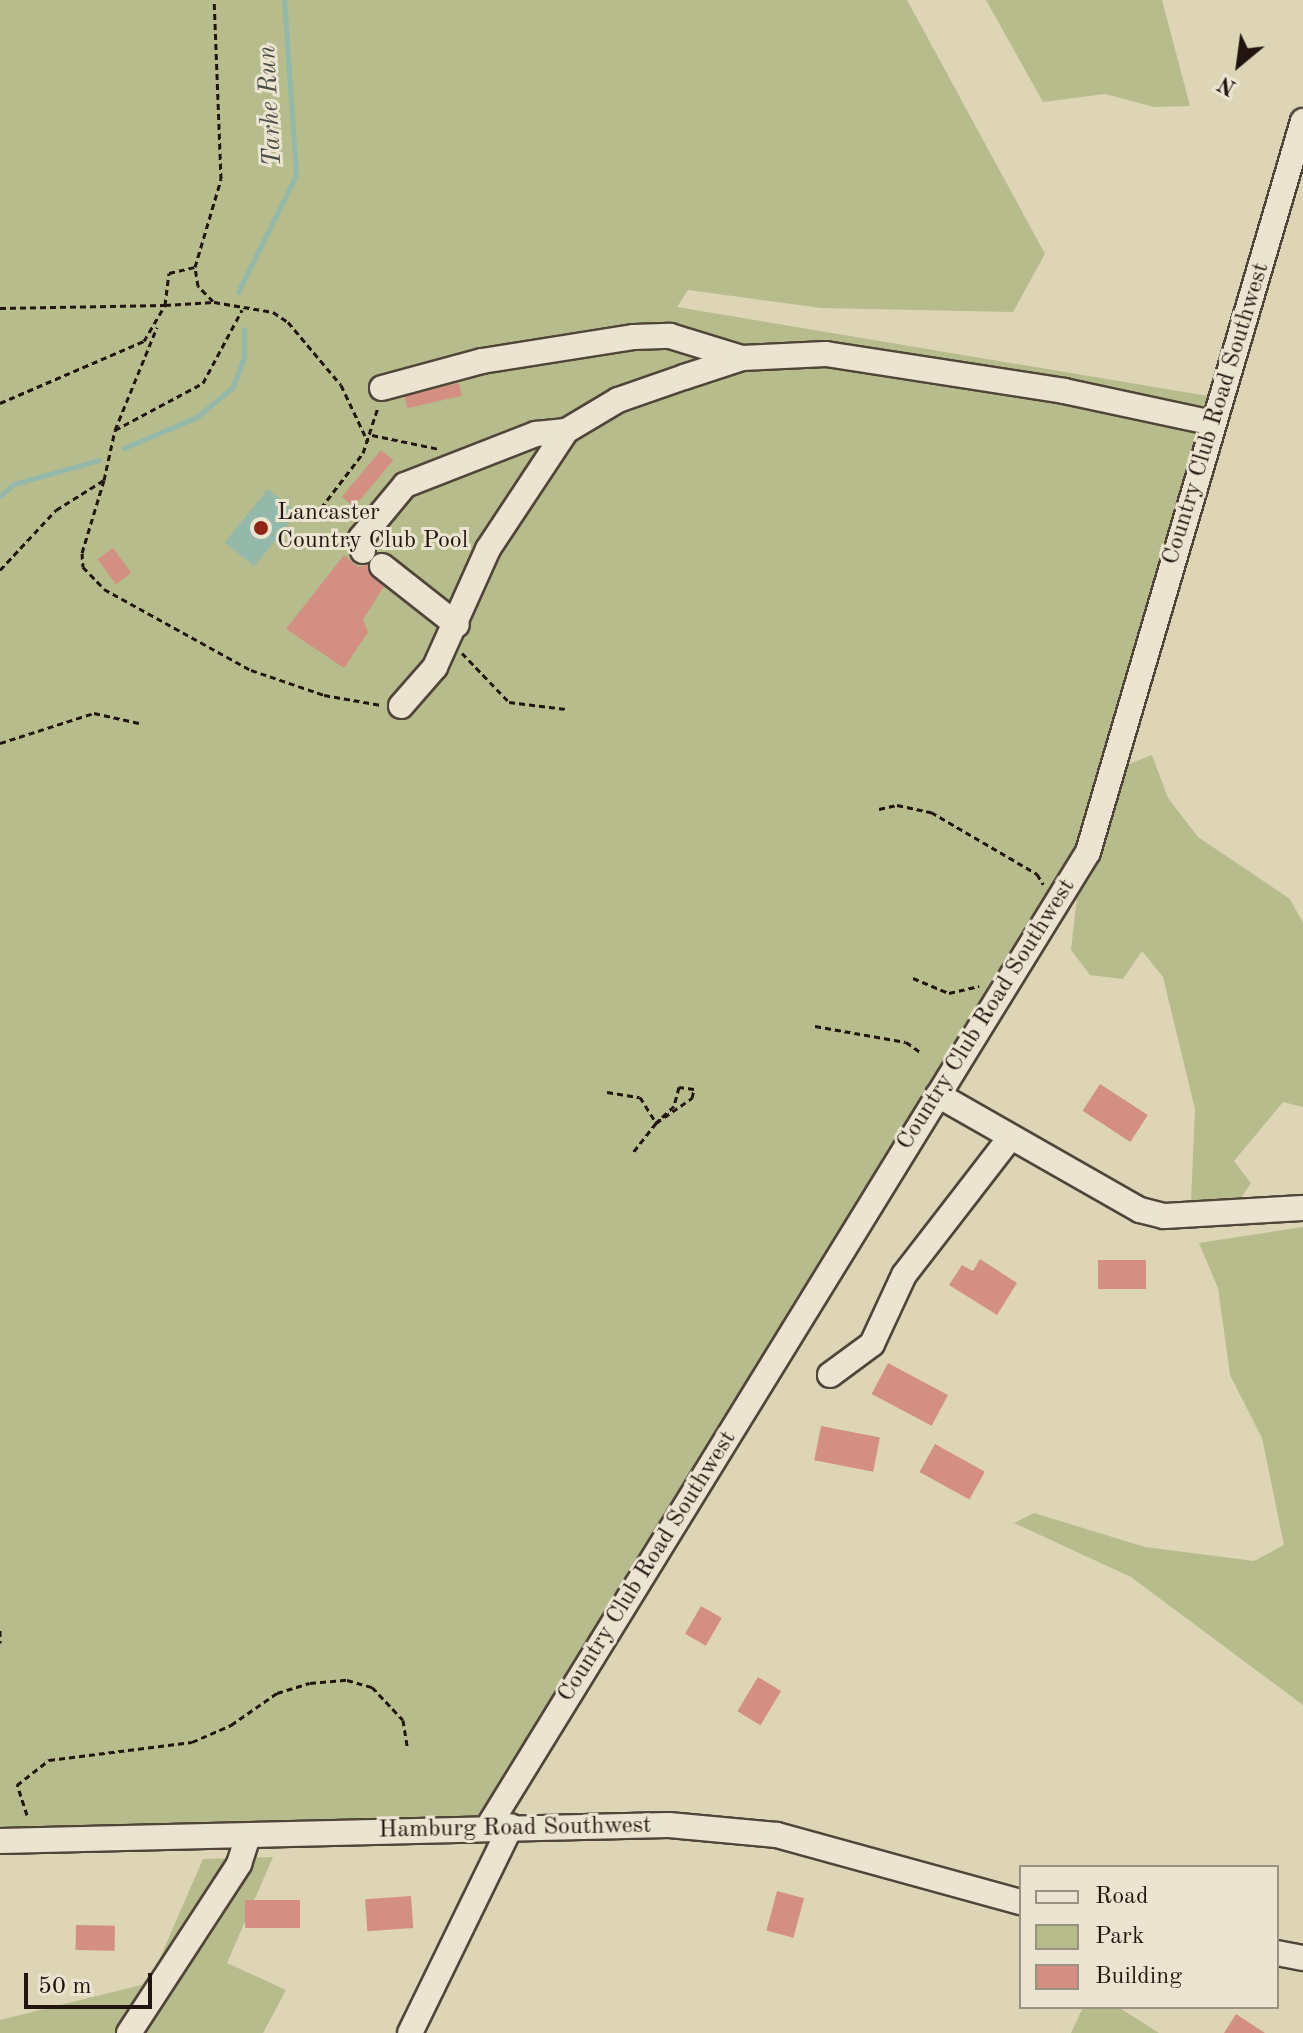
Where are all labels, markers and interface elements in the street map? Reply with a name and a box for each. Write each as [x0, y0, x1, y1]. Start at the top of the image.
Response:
north arrow [1199, 24, 1279, 104]
water label: Tarhe Run [252, 45, 290, 167]
text: N [1215, 71, 1240, 99]
street label: Country Club Road Southwest [1157, 259, 1277, 569]
place label: Lancaster Country Club Pool [277, 500, 468, 556]
marker: Lancaster Country Club Pool [252, 519, 270, 537]
street label: Country Club Road Southwest [891, 874, 1083, 1156]
street label: Country Club Road Southwest [552, 1426, 744, 1708]
street label: Hamburg Road Southwest [378, 1812, 652, 1846]
legend [1019, 1865, 1279, 2009]
text: Road [1095, 1885, 1148, 1909]
text: Park [1095, 1925, 1144, 1949]
scale bar [28, 1957, 156, 2007]
text: Building [1095, 1965, 1182, 1989]
text: 50 m [38, 1975, 92, 1999]

